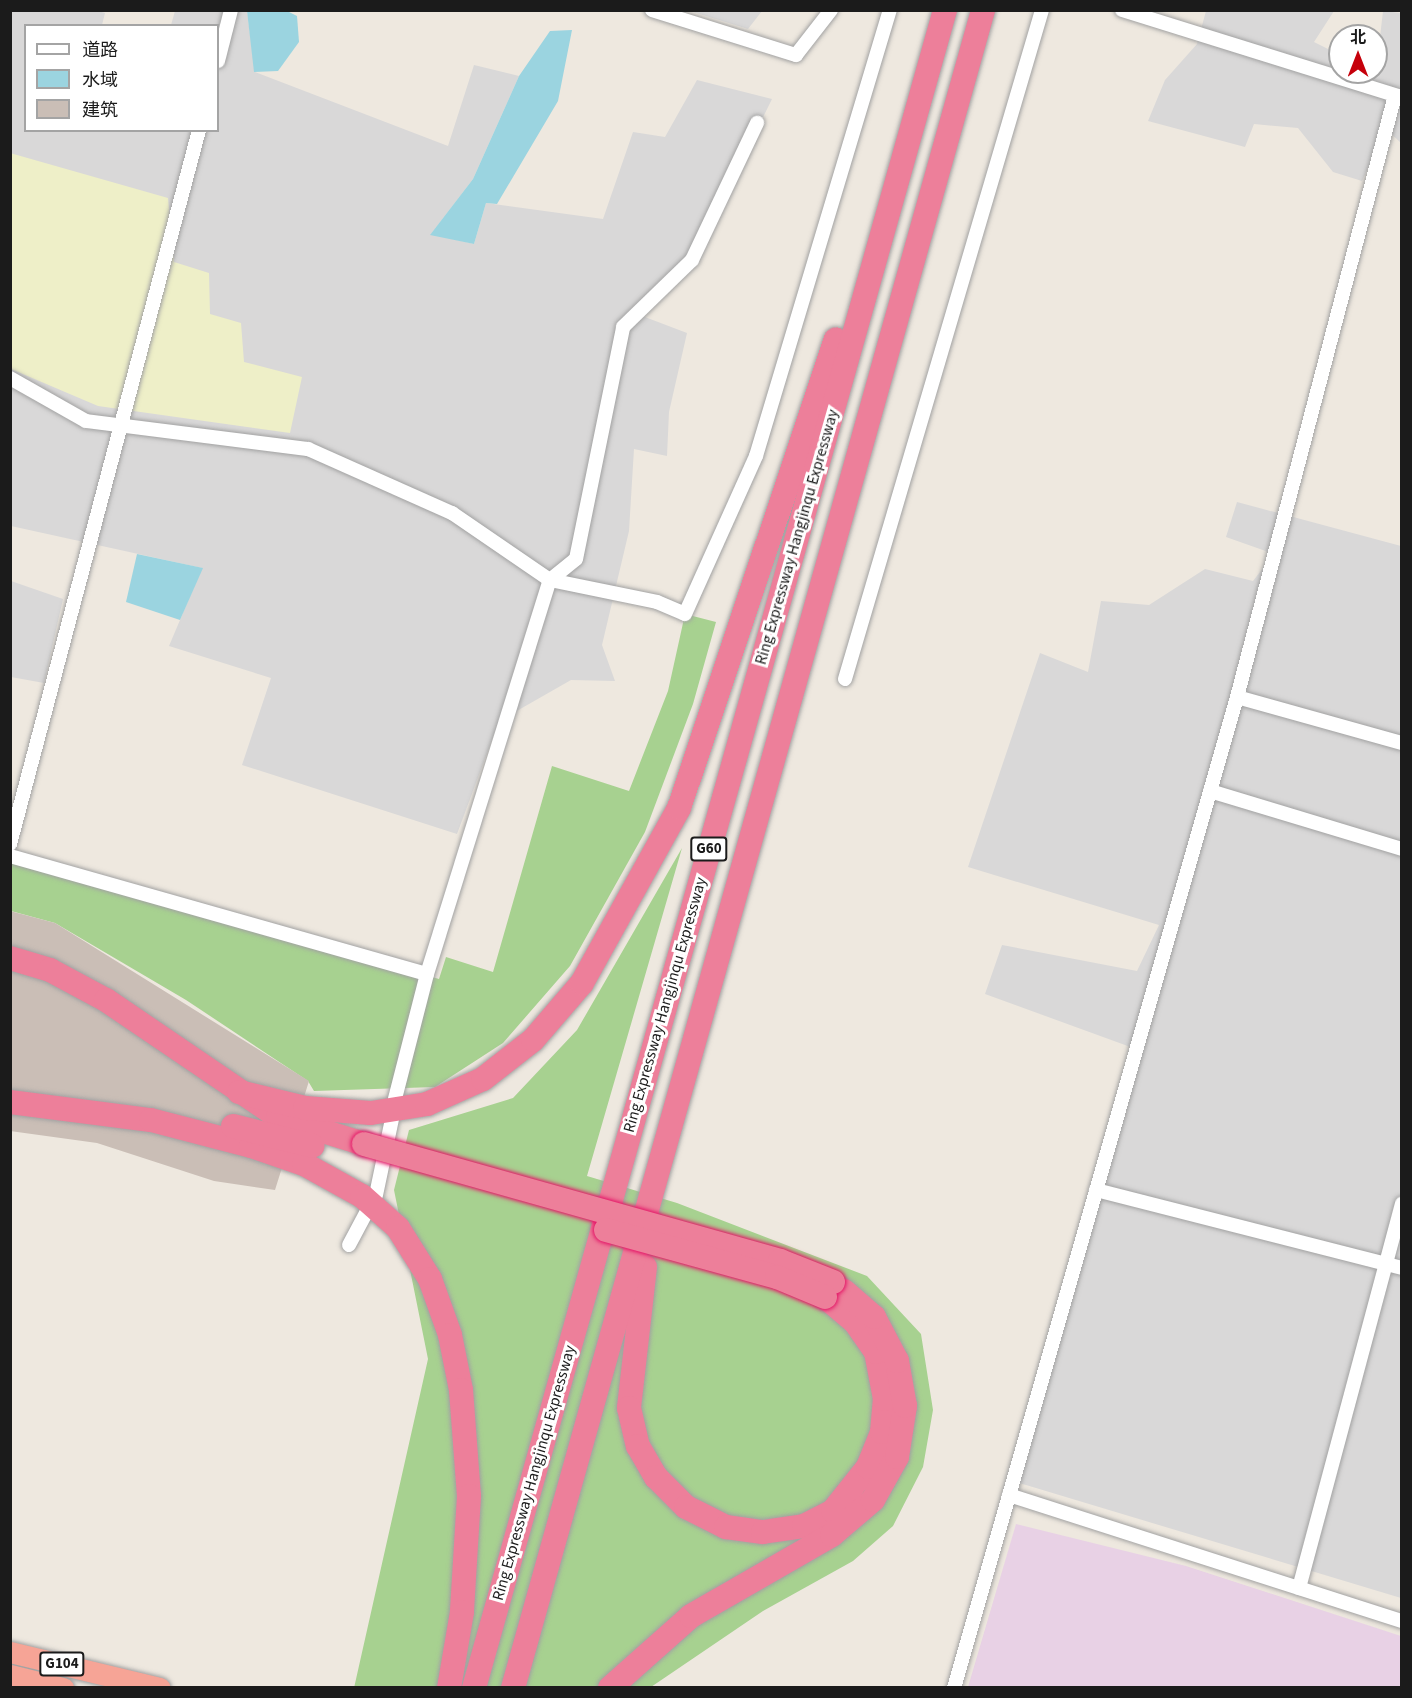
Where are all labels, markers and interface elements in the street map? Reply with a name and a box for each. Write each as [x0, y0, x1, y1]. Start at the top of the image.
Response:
legend [24, 24, 219, 132]
north arrow [1328, 24, 1388, 84]
text: 北 [1350, 27, 1366, 49]
text: 道路 [82, 38, 118, 63]
text: 水域 [82, 68, 118, 93]
text: 建筑 [82, 98, 118, 123]
street label: Ring Expressway Hangjinqu Expressway [751, 407, 843, 667]
road number: G60 [690, 837, 728, 861]
street label: Ring Expressway Hangjinqu Expressway [619, 875, 711, 1135]
street label: Ring Expressway Hangjinqu Expressway [488, 1343, 580, 1603]
road number: G104 [38, 1652, 86, 1676]

